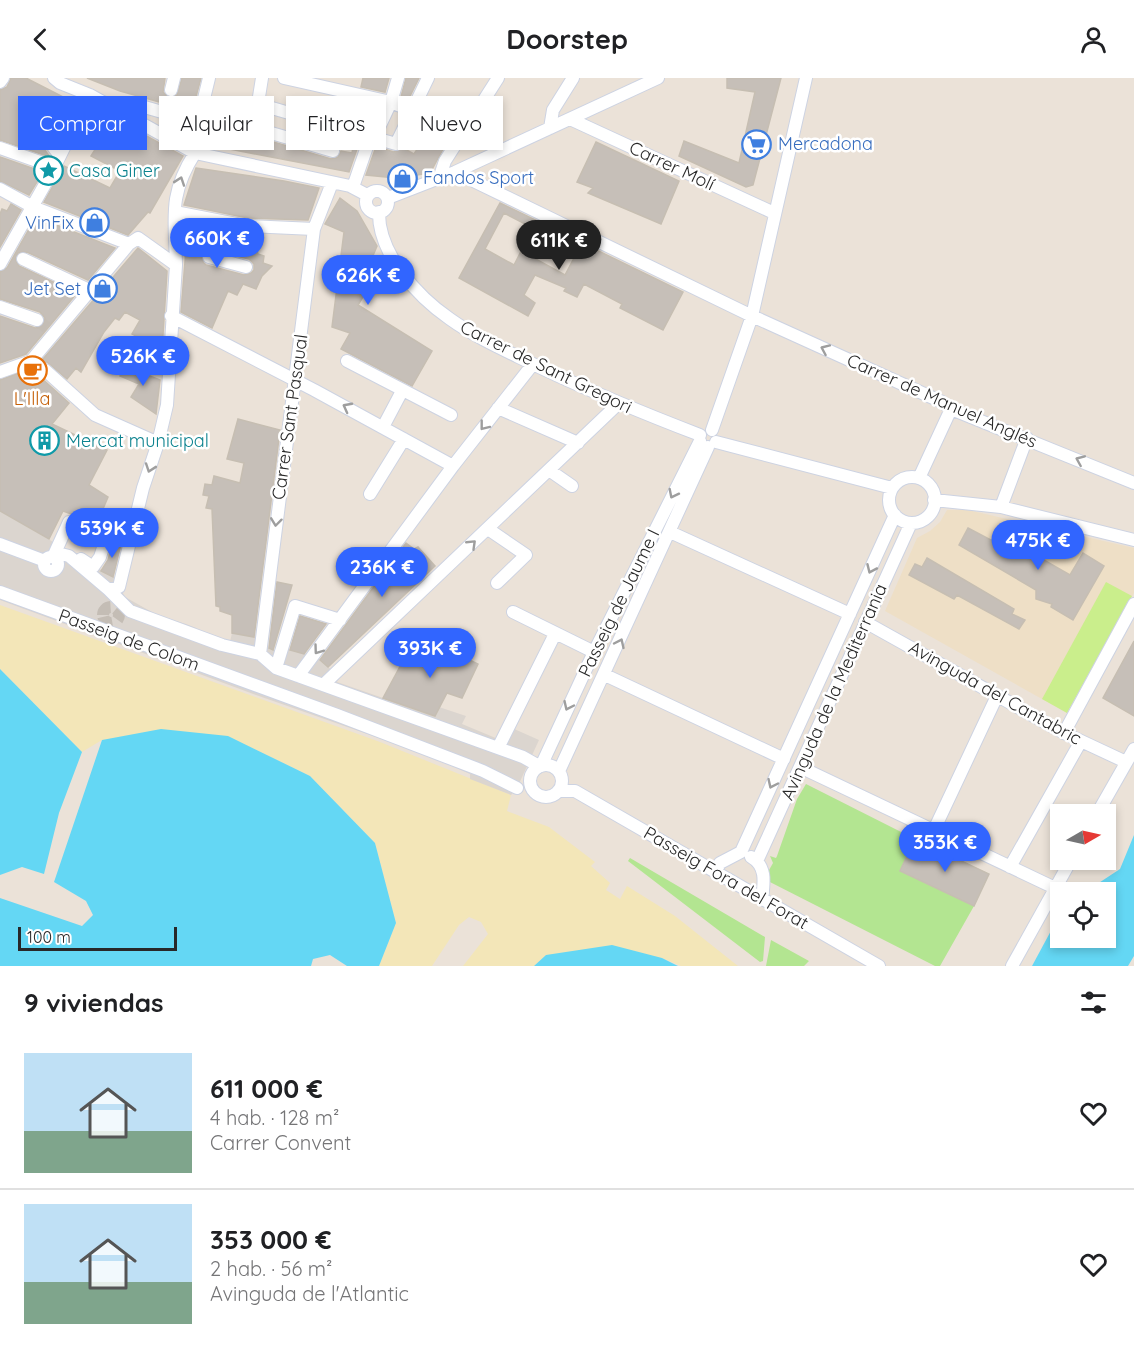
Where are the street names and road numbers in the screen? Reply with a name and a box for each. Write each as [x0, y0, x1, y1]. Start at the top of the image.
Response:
street label: Carrer Molí [626, 136, 719, 195]
street label: Carrer de Sant Gregori [457, 315, 636, 418]
street label: Carrer Sant Pasqual [267, 333, 312, 501]
street label: Carrer de Manuel Anglés [844, 348, 1041, 453]
street label: Passeig de Jaume I [573, 525, 664, 681]
street label: Avinguda de la Mediterrania [775, 580, 892, 804]
street label: Passeig de Colom [55, 603, 203, 676]
street label: Avinguda del Cantabric [905, 635, 1086, 750]
street label: Passeig Fora del Forat [640, 821, 813, 934]

